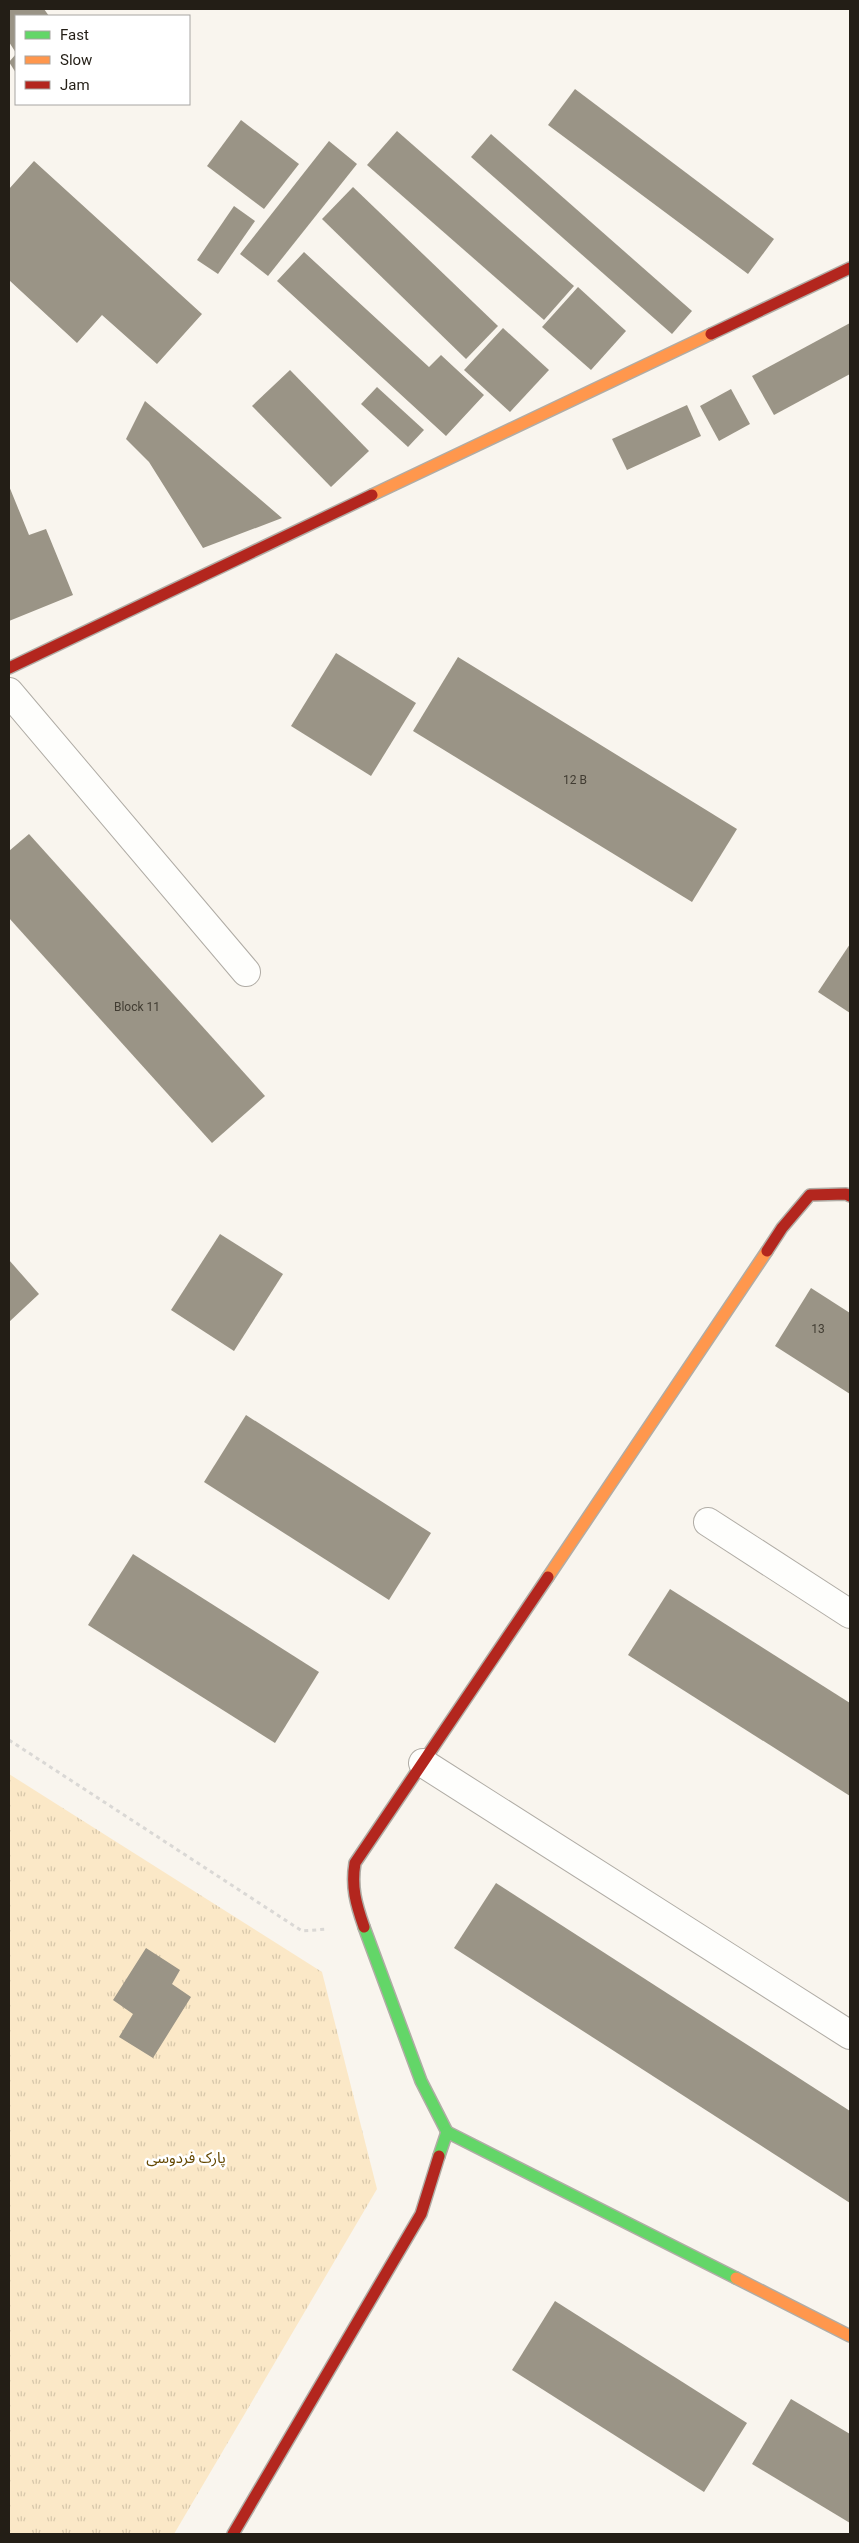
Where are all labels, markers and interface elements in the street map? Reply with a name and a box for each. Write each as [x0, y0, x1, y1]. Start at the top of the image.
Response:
legend [15, 15, 190, 105]
text: Fast [60, 26, 89, 44]
text: Slow [60, 51, 92, 69]
text: Jam [60, 76, 90, 94]
house number: 12 B [563, 773, 587, 787]
house number: Block 11 [114, 1000, 160, 1014]
house number: 13 [811, 1322, 825, 1336]
park label: پارک فردوسی [146, 2149, 226, 2168]

